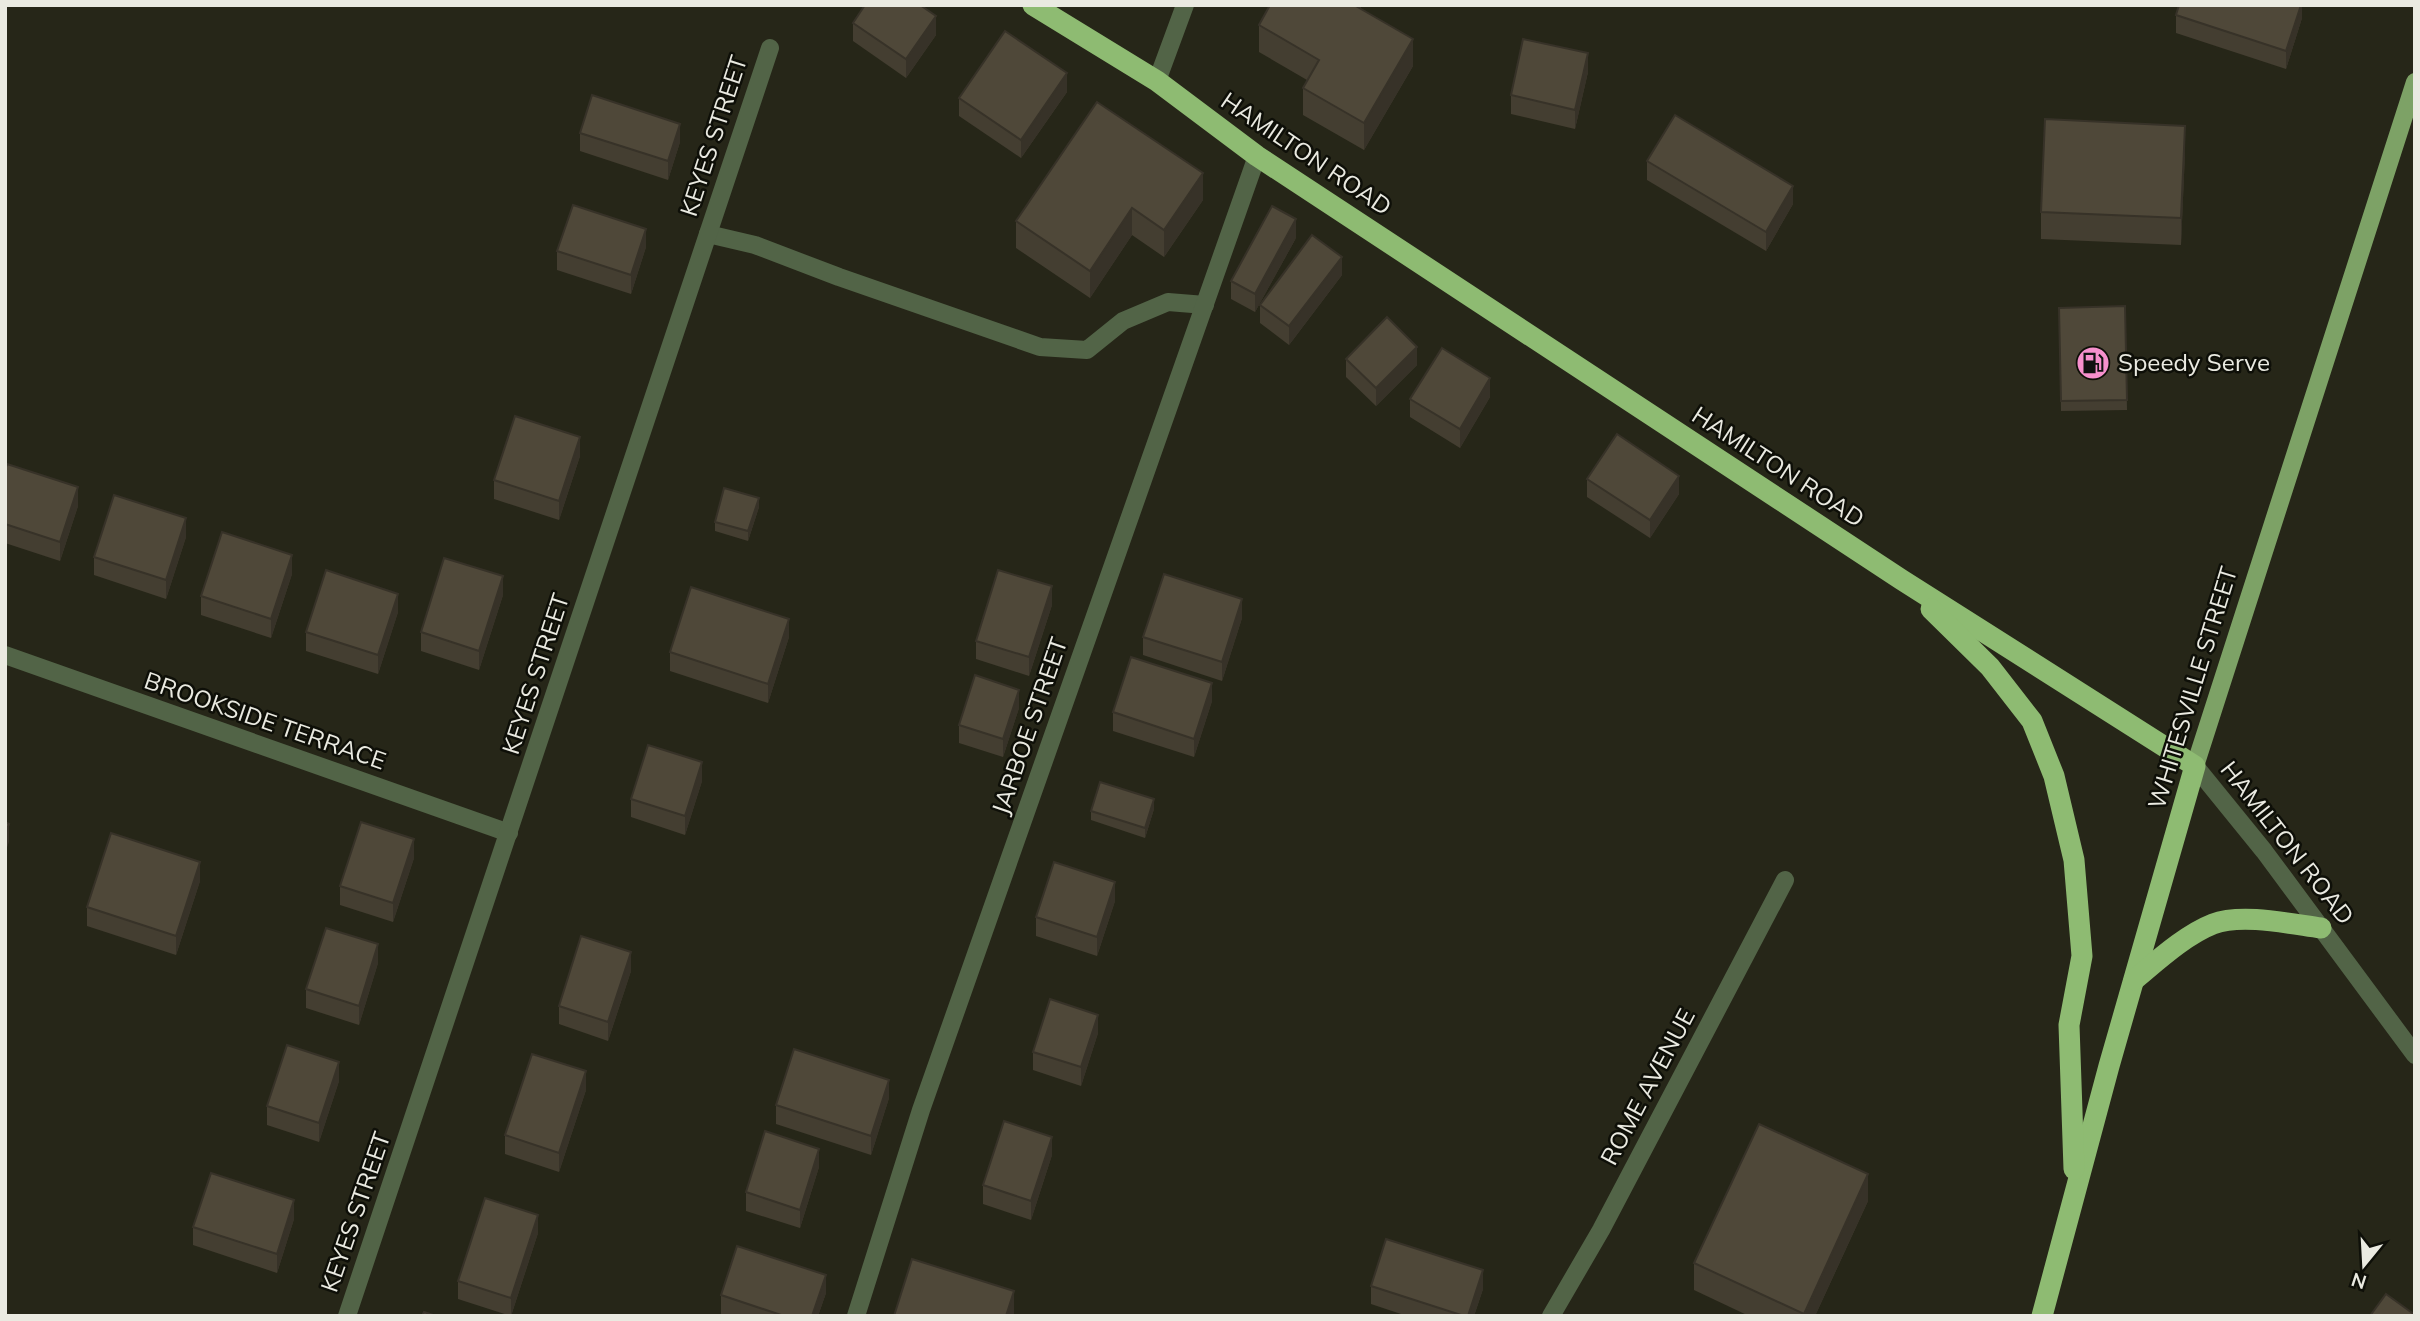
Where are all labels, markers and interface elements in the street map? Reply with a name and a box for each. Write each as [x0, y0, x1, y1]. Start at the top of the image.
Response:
street label: KEYES STREET [673, 51, 753, 220]
street label: HAMILTON ROAD [1216, 85, 1398, 221]
fuel station icon: Speedy Serve [2074, 344, 2112, 382]
place label: Speedy Serve [2118, 347, 2270, 377]
street label: HAMILTON ROAD [1687, 399, 1870, 533]
street label: WHITESVILLE STREET [2141, 562, 2243, 813]
street label: KEYES STREET [495, 589, 575, 758]
street label: JARBOE STREET [985, 633, 1074, 818]
street label: BROOKSIDE TERRACE [141, 665, 390, 775]
street label: HAMILTON ROAD [2215, 755, 2361, 930]
street label: ROME AVENUE [1593, 1003, 1701, 1170]
street label: KEYES STREET [314, 1127, 397, 1296]
north arrow [2329, 1230, 2399, 1300]
text: N [2348, 1268, 2369, 1295]

